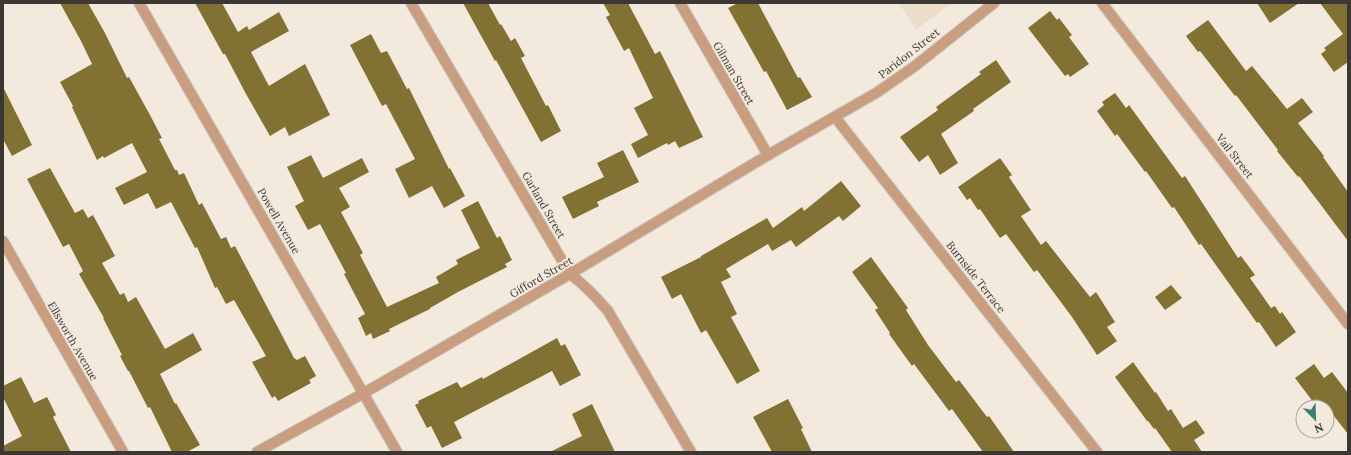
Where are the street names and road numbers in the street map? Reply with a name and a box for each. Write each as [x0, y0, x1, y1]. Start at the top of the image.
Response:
street label: Paridon Street [876, 24, 943, 81]
street label: Gilman Street [710, 39, 758, 108]
street label: Vail Street [1213, 130, 1257, 182]
street label: Garland Street [519, 169, 569, 242]
street label: Powell Avenue [255, 186, 304, 256]
street label: Burnside Terrace [943, 238, 1009, 316]
street label: Gifford Street [507, 253, 576, 301]
street label: Ellsworth Avenue [45, 299, 101, 383]

